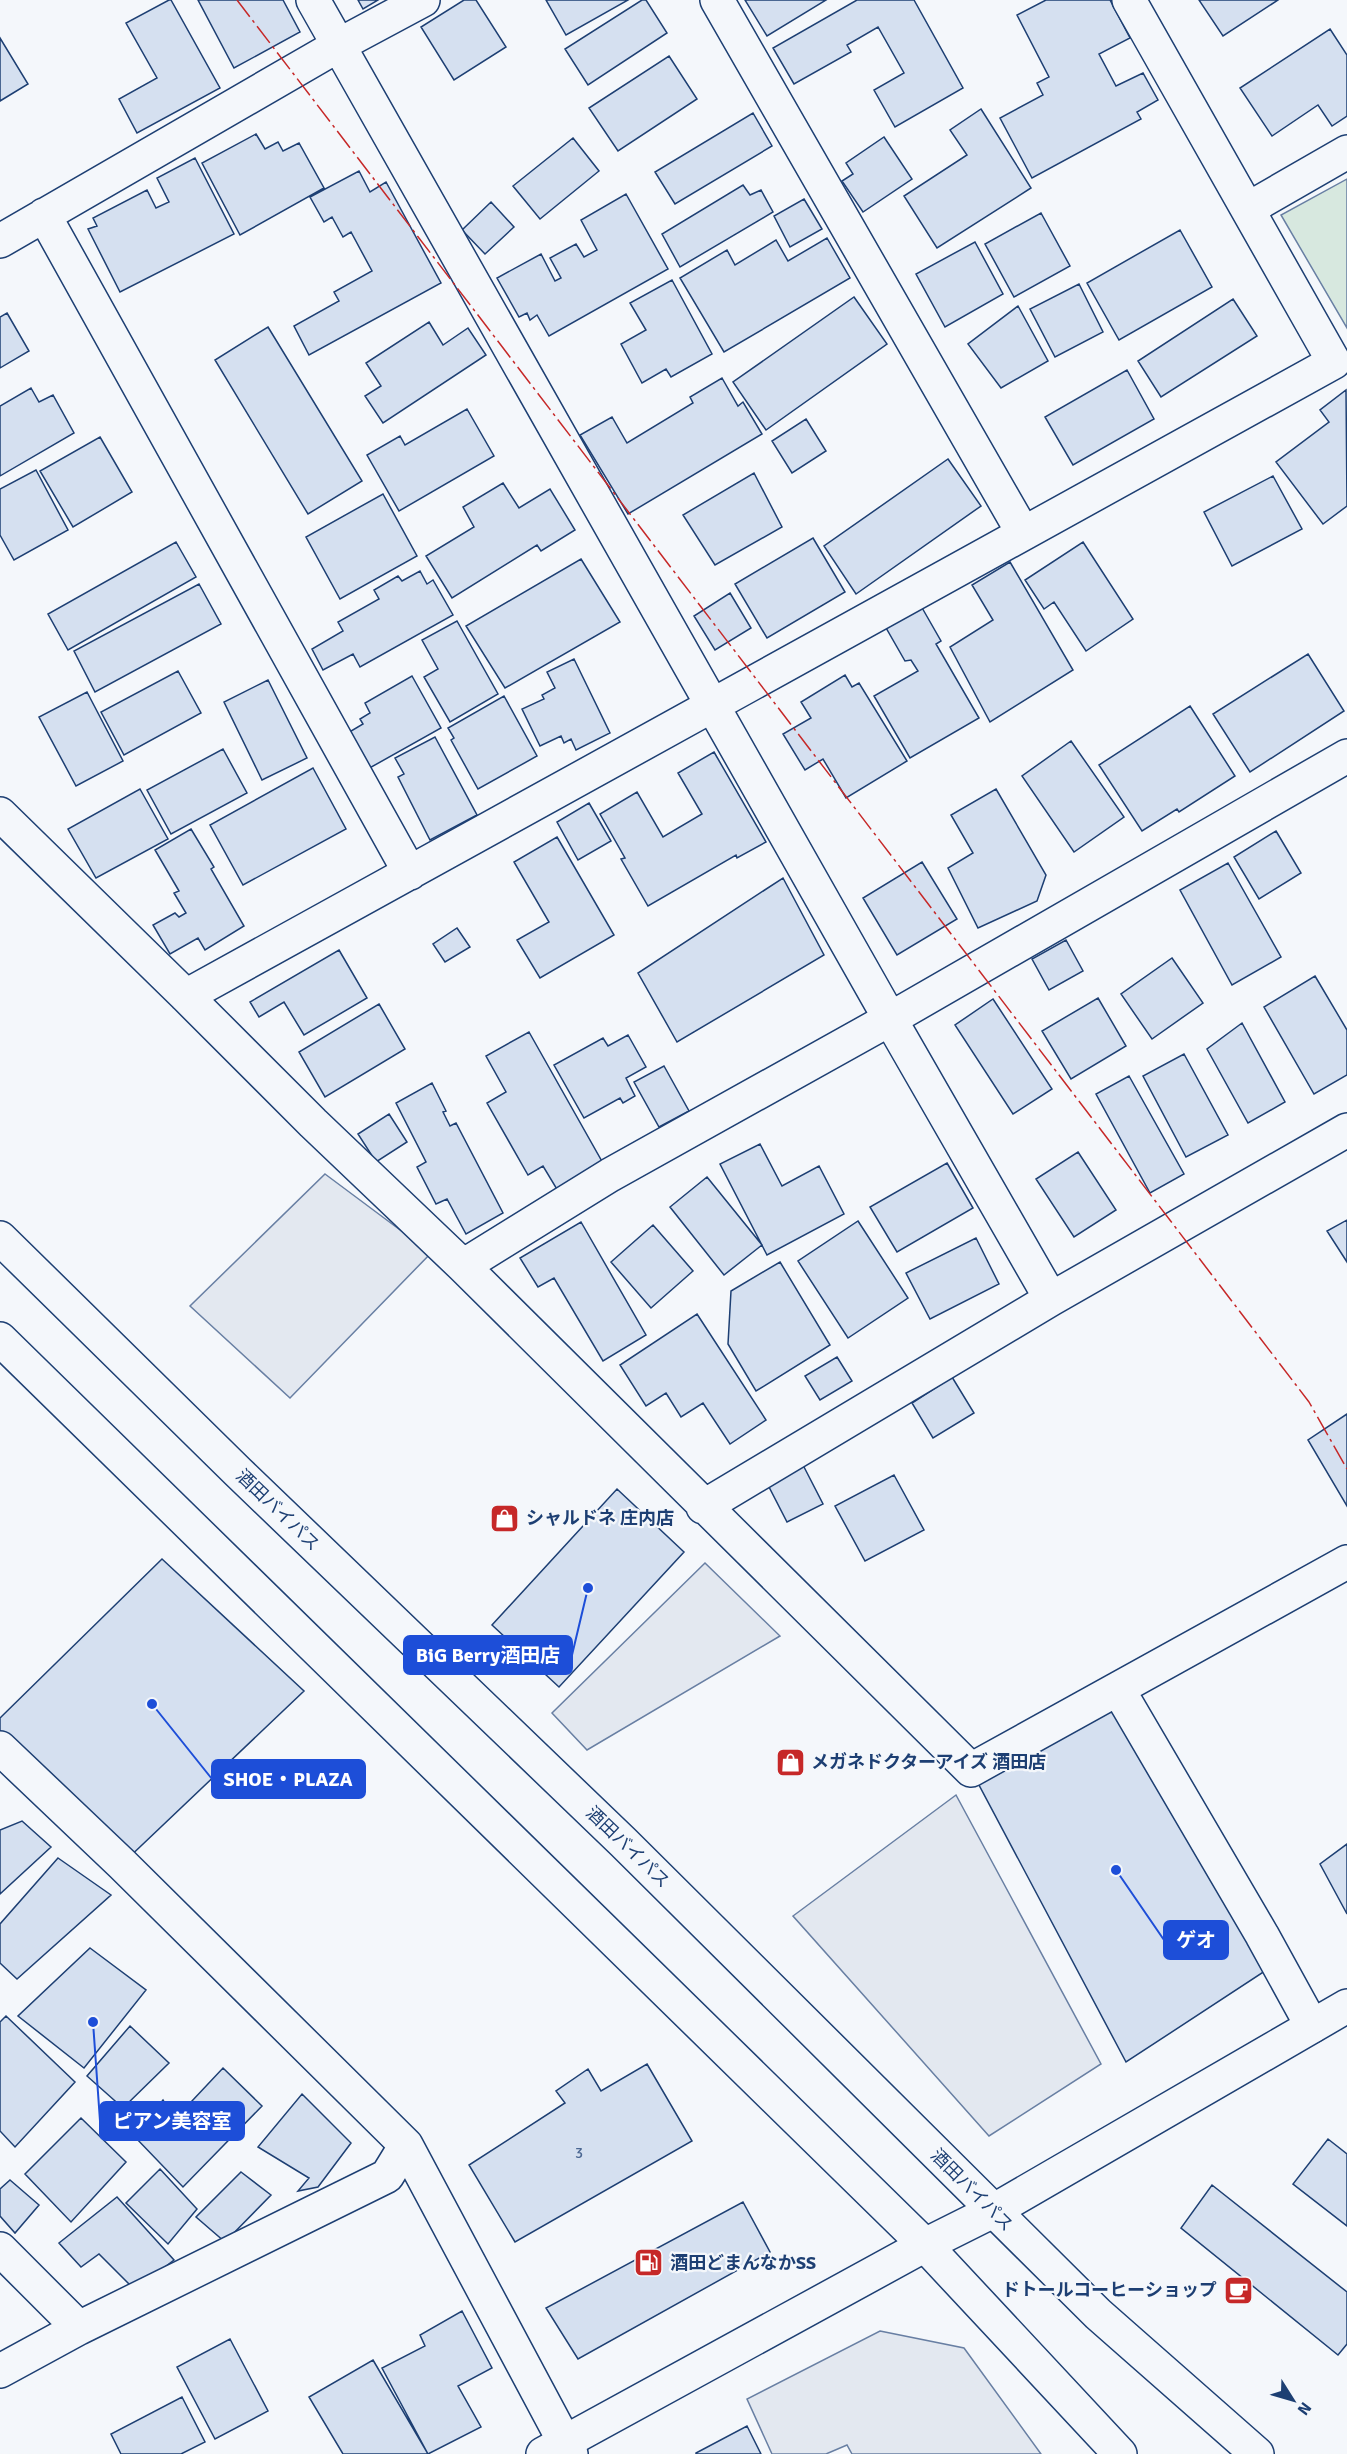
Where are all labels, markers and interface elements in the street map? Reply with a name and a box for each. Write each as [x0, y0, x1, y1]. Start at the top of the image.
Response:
street label: 酒田バイパス [232, 1465, 324, 1555]
shop icon: シャルドネ 庄内店 [489, 1502, 521, 1534]
place label: シャルドネ 庄内店 [526, 1507, 674, 1529]
callout: BiG Berry酒田店 [404, 1636, 572, 1674]
text: BiG Berry酒田店 [416, 1643, 560, 1668]
shop icon: メガネドクターアイズ 酒田店 [774, 1746, 806, 1778]
place label: メガネドクターアイズ 酒田店 [811, 1751, 1046, 1773]
callout: SHOE・PLAZA [212, 1760, 365, 1798]
text: SHOE・PLAZA [224, 1767, 353, 1792]
street label: 酒田バイパス [582, 1802, 674, 1892]
callout: ゲオ [1164, 1921, 1228, 1959]
text: ゲオ [1176, 1928, 1216, 1953]
callout: ピアン美容室 [100, 2102, 244, 2140]
text: ピアン美容室 [112, 2109, 232, 2134]
house number: 3 [575, 2144, 583, 2162]
street label: 酒田バイパス [926, 2144, 1018, 2236]
fuel station icon: 酒田どまんなかSS [633, 2247, 665, 2279]
place label: 酒田どまんなかSS [670, 2252, 816, 2274]
cafe icon: ドトールコーヒーショップ [1222, 2274, 1254, 2306]
place label: ドトールコーヒーショップ [1002, 2279, 1217, 2301]
north arrow [1263, 2370, 1323, 2430]
text: N [1293, 2398, 1316, 2419]

